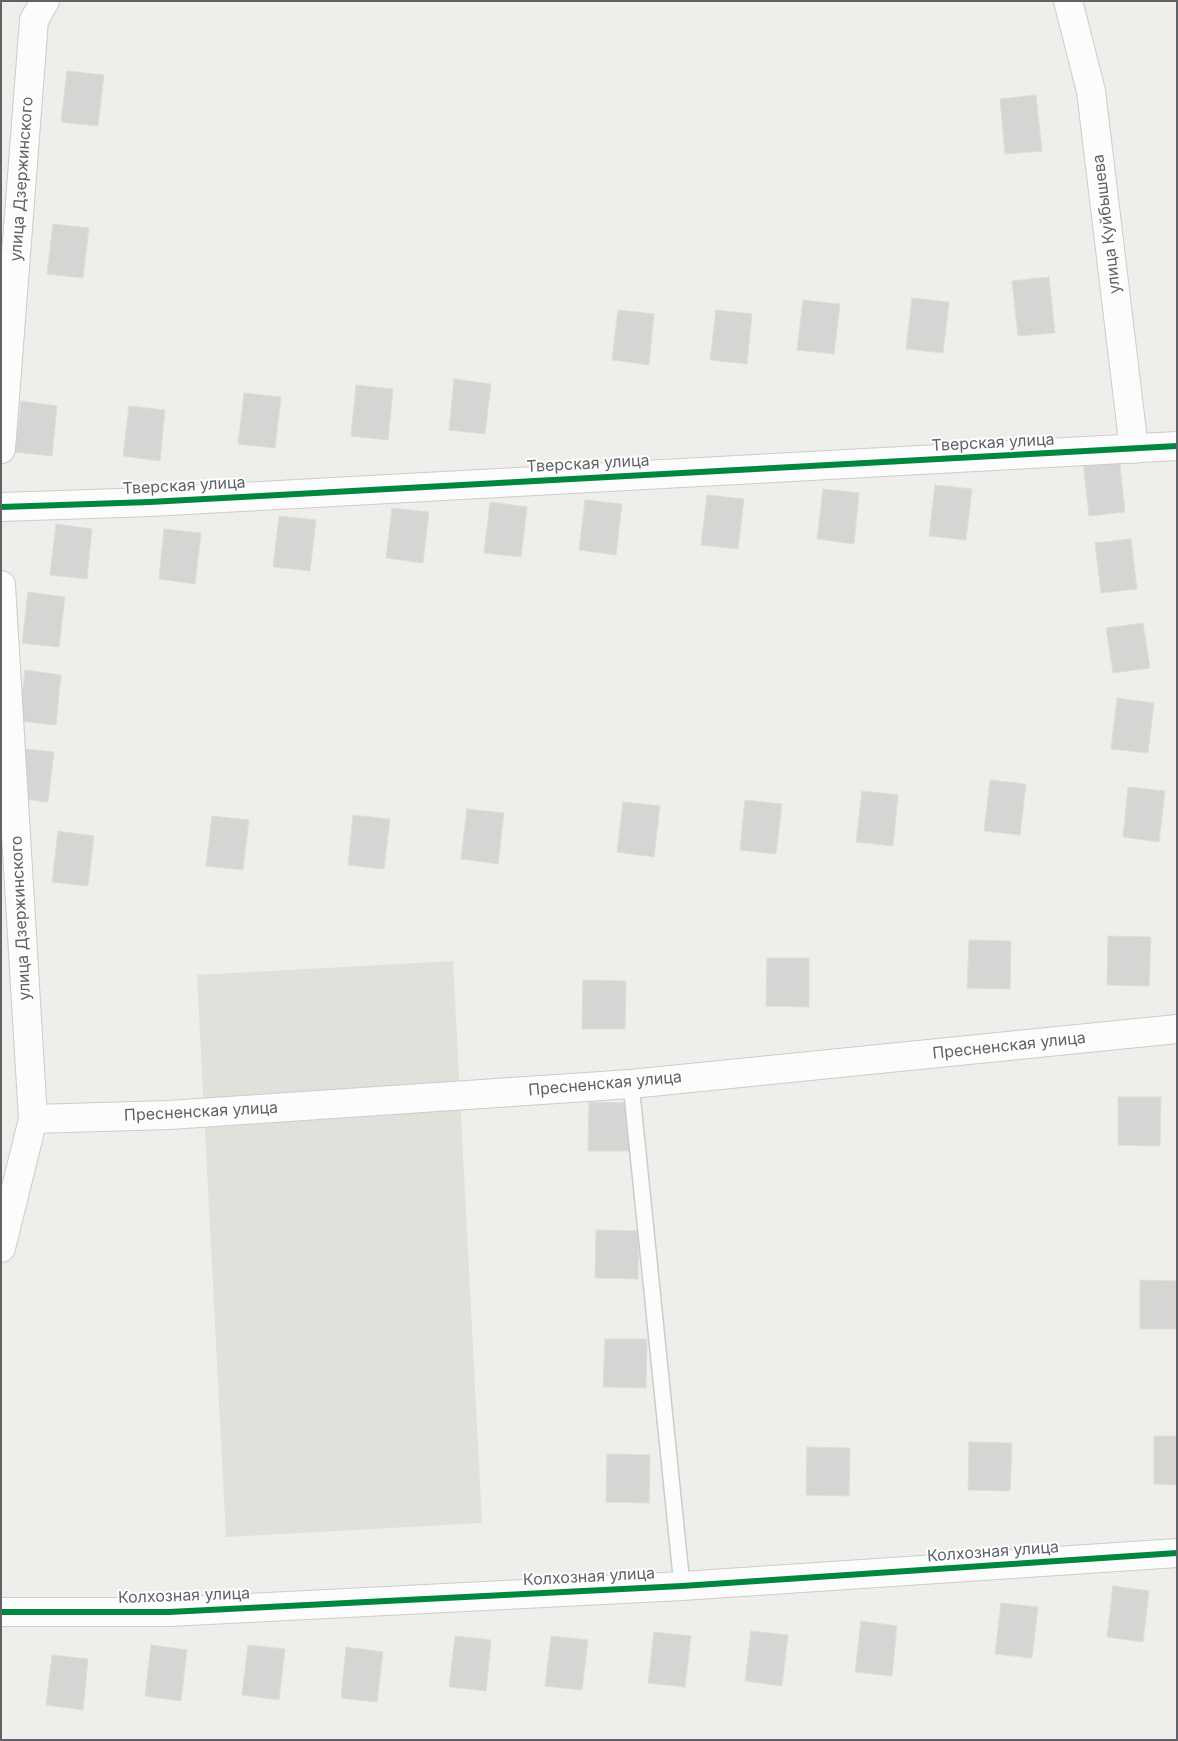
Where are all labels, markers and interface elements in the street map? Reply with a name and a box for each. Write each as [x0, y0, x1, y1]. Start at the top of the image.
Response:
street label: улица Дзержинского [7, 96, 37, 262]
street label: улица Куйбышева [1089, 153, 1125, 295]
street label: Тверская улица [931, 430, 1055, 456]
street label: Тверская улица [526, 451, 650, 477]
street label: Тверская улица [122, 473, 246, 499]
street label: улица Дзержинского [7, 835, 35, 1001]
street label: Пресненская улица [931, 1028, 1087, 1064]
street label: Пресненская улица [527, 1068, 683, 1100]
street label: Пресненская улица [124, 1098, 278, 1126]
street label: Колхозная улица [926, 1538, 1060, 1566]
street label: Колхозная улица [523, 1564, 655, 1590]
street label: Колхозная улица [118, 1584, 250, 1608]

